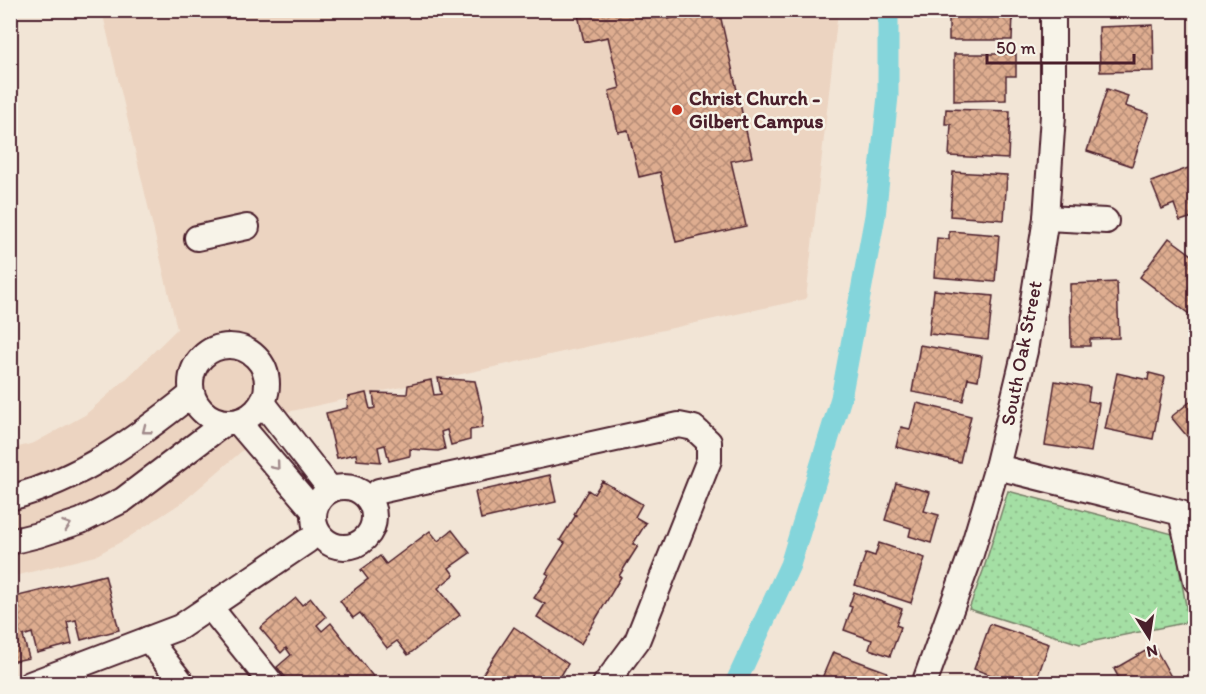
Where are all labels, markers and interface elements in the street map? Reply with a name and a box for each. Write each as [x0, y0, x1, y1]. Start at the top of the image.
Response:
scale bar [987, 27, 1134, 65]
text: 50 m [996, 37, 1036, 59]
place label: Christ Church - Gilbert Campus [689, 86, 823, 134]
marker: Christ Church - Gilbert Campus [670, 103, 684, 117]
street label: South Oak Street [995, 278, 1047, 428]
one-way arrow [142, 423, 153, 434]
one-way arrow [268, 459, 279, 470]
one-way arrow [61, 520, 72, 533]
north arrow [1119, 607, 1179, 667]
text: N [1145, 641, 1159, 662]

